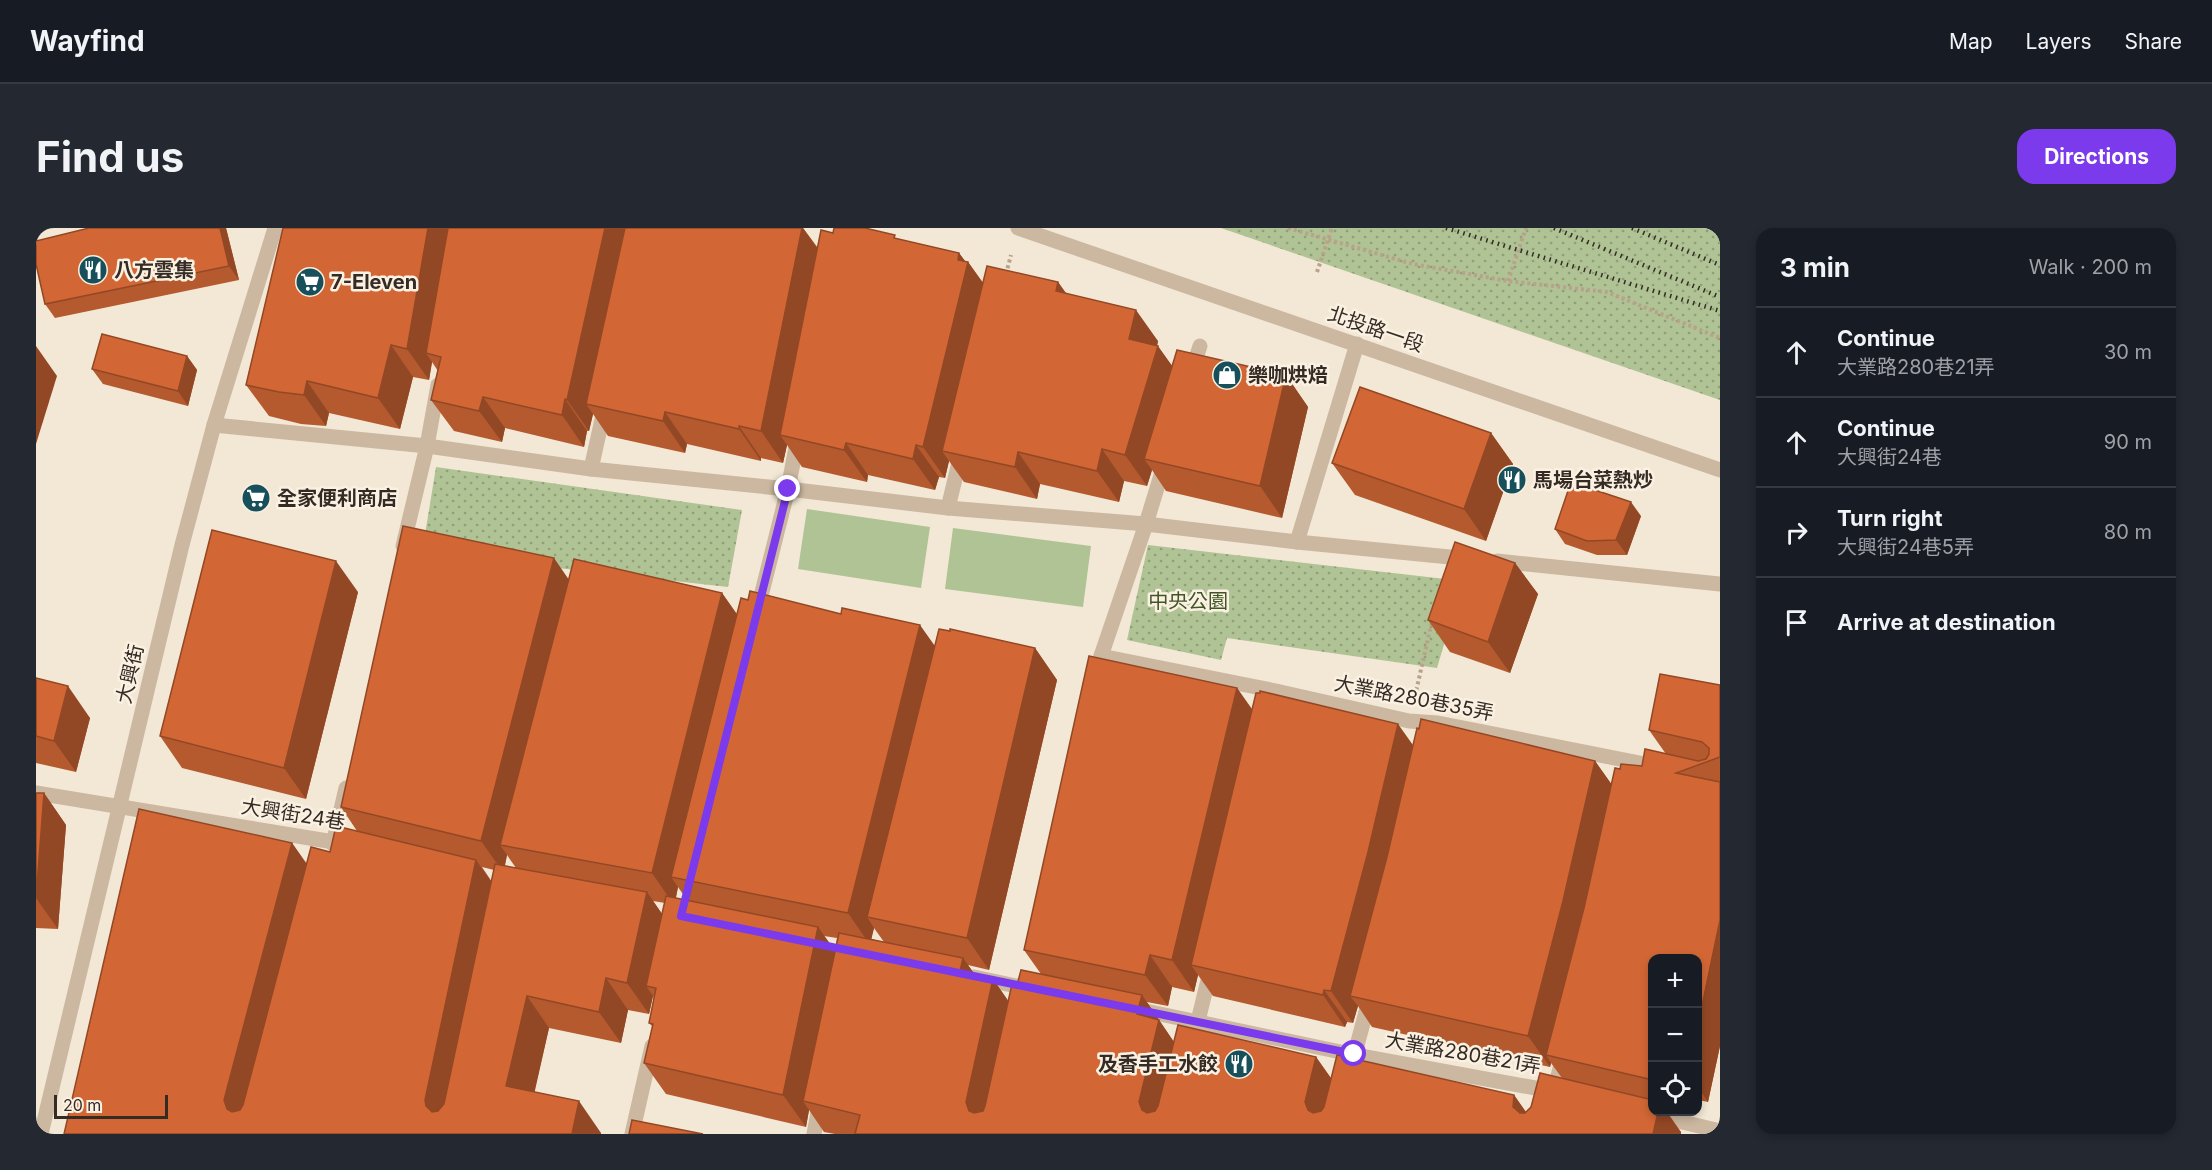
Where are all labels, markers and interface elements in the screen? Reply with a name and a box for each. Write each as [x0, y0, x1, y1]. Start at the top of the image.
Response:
text: Wayfind [30, 24, 145, 58]
text: Map [1949, 29, 1993, 54]
text: Layers [2026, 29, 2092, 54]
text: Share [2125, 29, 2182, 54]
button: Directions [2017, 129, 2176, 184]
text: Find us [36, 131, 184, 182]
text: 3 min [1780, 252, 1850, 283]
restaurant icon: 八方雲集 [77, 254, 109, 286]
text: Walk · 200 m [2029, 255, 2152, 279]
place label: 八方雲集 [114, 258, 194, 282]
supermarket icon: 7-Eleven [294, 266, 326, 298]
place label: 7-Eleven [331, 270, 417, 294]
street label: 北投路一段 [1325, 301, 1427, 357]
text: Continue [1837, 325, 1935, 351]
icon: ahead [1780, 336, 1813, 369]
text: 30 m [2104, 340, 2152, 364]
text: 大業路280巷21弄 [1837, 355, 1995, 379]
shop icon: 樂咖烘焙 [1211, 359, 1243, 391]
place label: 樂咖烘焙 [1248, 363, 1328, 387]
text: Continue [1837, 415, 1935, 441]
icon: ahead [1780, 426, 1813, 459]
text: 90 m [2104, 430, 2152, 454]
text: 大興街24巷 [1837, 445, 1942, 469]
restaurant icon: 馬場台菜熱炒 [1496, 464, 1528, 496]
place label: 馬場台菜熱炒 [1533, 468, 1653, 492]
route end [774, 475, 800, 501]
supermarket icon: 全家便利商店 [240, 482, 272, 514]
place label: 全家便利商店 [277, 486, 397, 510]
text: Turn right [1837, 505, 1943, 531]
icon: right [1780, 516, 1813, 549]
text: 80 m [2104, 520, 2152, 544]
text: 大興街24巷5弄 [1837, 535, 1974, 559]
park label: 中央公園 [1148, 589, 1228, 613]
icon: arrive [1780, 606, 1813, 639]
text: Arrive at destination [1837, 609, 2056, 635]
street label: 大興街 [112, 642, 148, 706]
street label: 大業路280巷35弄 [1332, 671, 1496, 725]
street label: 大興街24巷 [239, 794, 347, 834]
map controls [1648, 954, 1702, 1116]
button: + [1648, 954, 1702, 1008]
button: − [1648, 1008, 1702, 1062]
street label: 大業路280巷21弄 [1383, 1028, 1543, 1078]
route start [1340, 1040, 1366, 1066]
restaurant icon: 及香手工水餃 [1223, 1048, 1255, 1080]
place label: 及香手工水餃 [1098, 1052, 1218, 1076]
button: locate [1648, 1062, 1702, 1116]
scale bar [54, 1092, 168, 1120]
text: 20 m [63, 1095, 101, 1115]

